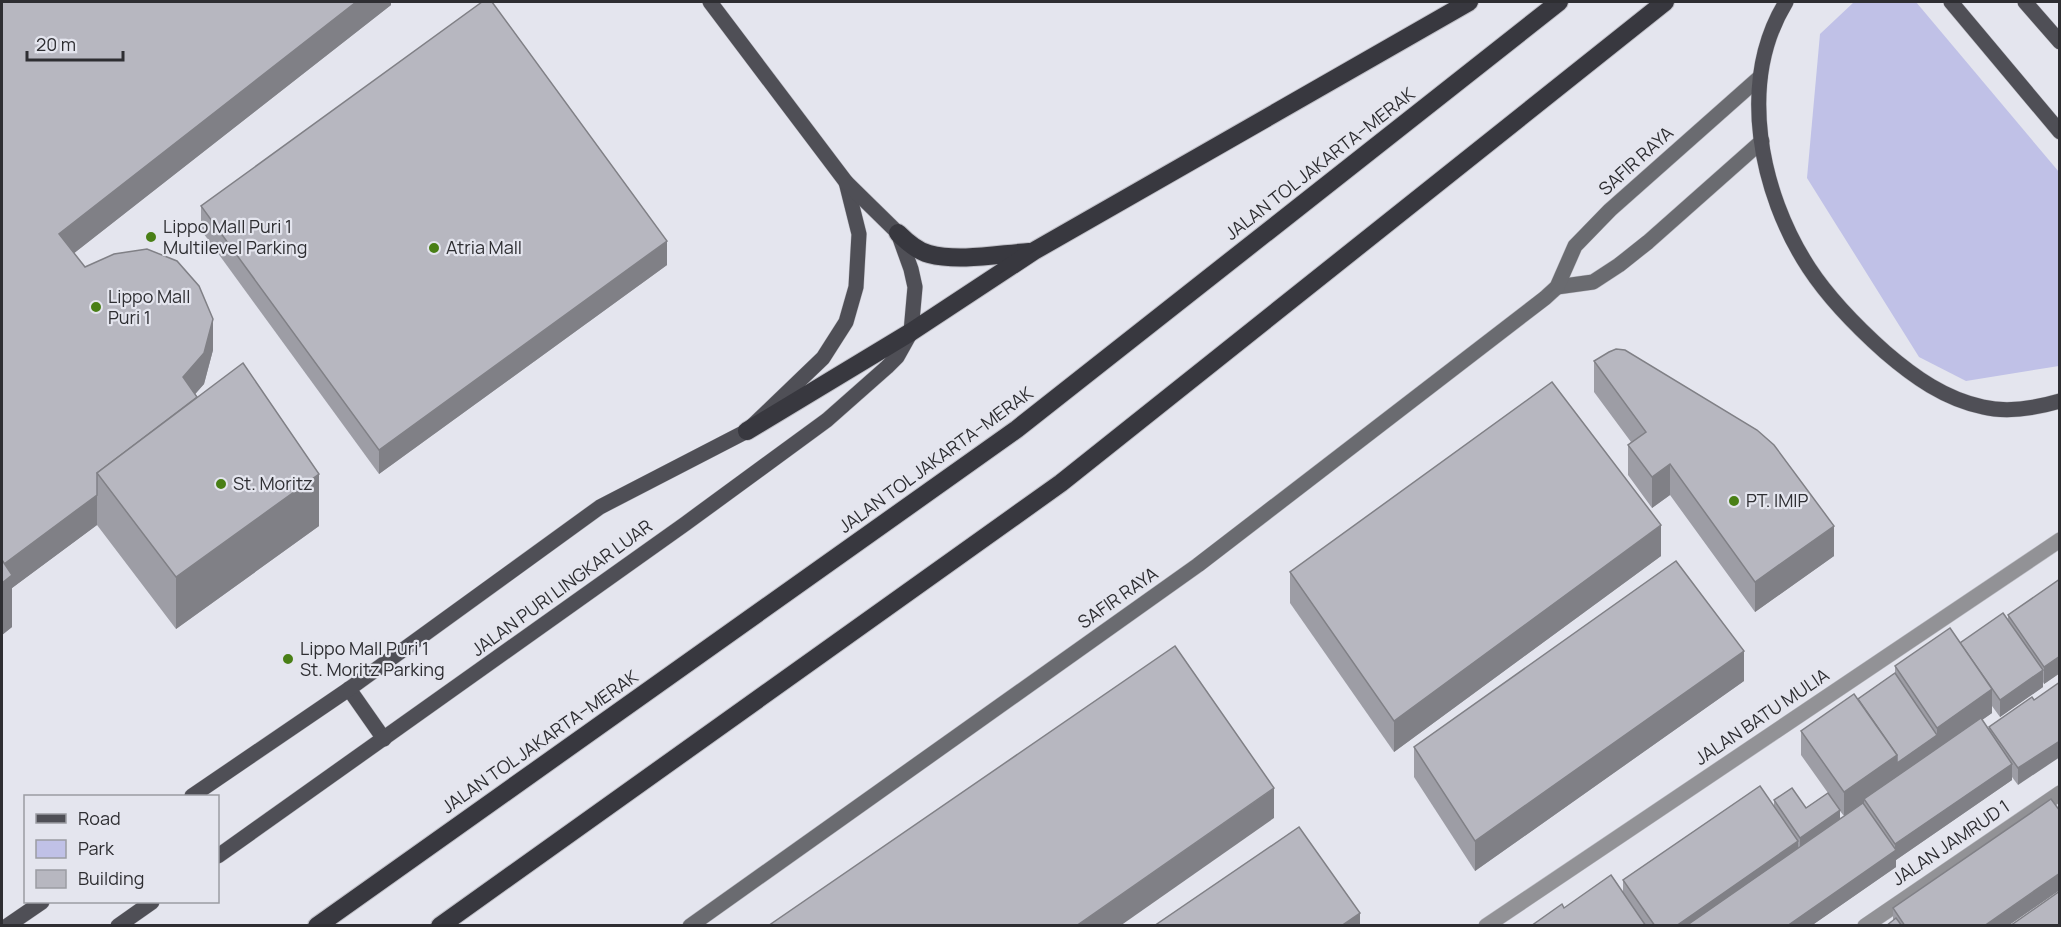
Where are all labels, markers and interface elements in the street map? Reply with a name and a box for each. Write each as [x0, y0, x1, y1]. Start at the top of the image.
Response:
scale bar [27, 24, 123, 62]
text: 20 m [36, 32, 76, 56]
street label: JALAN TOL JAKARTA–MERAK [1220, 81, 1419, 245]
street label: SAFIR RAYA [1593, 120, 1678, 200]
place label: Lippo Mall Puri 1 Multilevel Parking [163, 214, 307, 259]
marker: Lippo Mall Puri 1 Multilevel Parking [144, 230, 158, 244]
place label: Atria Mall [446, 235, 522, 259]
marker: Atria Mall [427, 241, 441, 255]
place label: Lippo Mall Puri 1 [108, 284, 191, 329]
marker: Lippo Mall Puri 1 [89, 300, 103, 314]
street label: JALAN TOL JAKARTA–MERAK [833, 380, 1038, 538]
place label: St. Moritz [233, 471, 313, 495]
marker: St. Moritz [214, 477, 228, 491]
place label: PT. IMIP [1746, 488, 1809, 512]
marker: PT. IMIP [1727, 494, 1741, 508]
street label: JALAN PURI LINGKAR LUAR [466, 513, 657, 661]
street label: SAFIR RAYA [1073, 560, 1163, 634]
place label: Lippo Mall Puri 1 St. Moritz Parking [300, 636, 445, 681]
marker: Lippo Mall Puri 1 St. Moritz Parking [281, 652, 295, 666]
street label: JALAN BATU MULIA [1690, 662, 1834, 770]
street label: JALAN TOL JAKARTA–MERAK [436, 664, 643, 818]
street label: JALAN JAMRUD 1 [1887, 794, 2014, 890]
legend [24, 795, 219, 903]
text: Road [78, 806, 121, 830]
text: Park [78, 836, 115, 860]
text: Building [78, 866, 144, 890]

